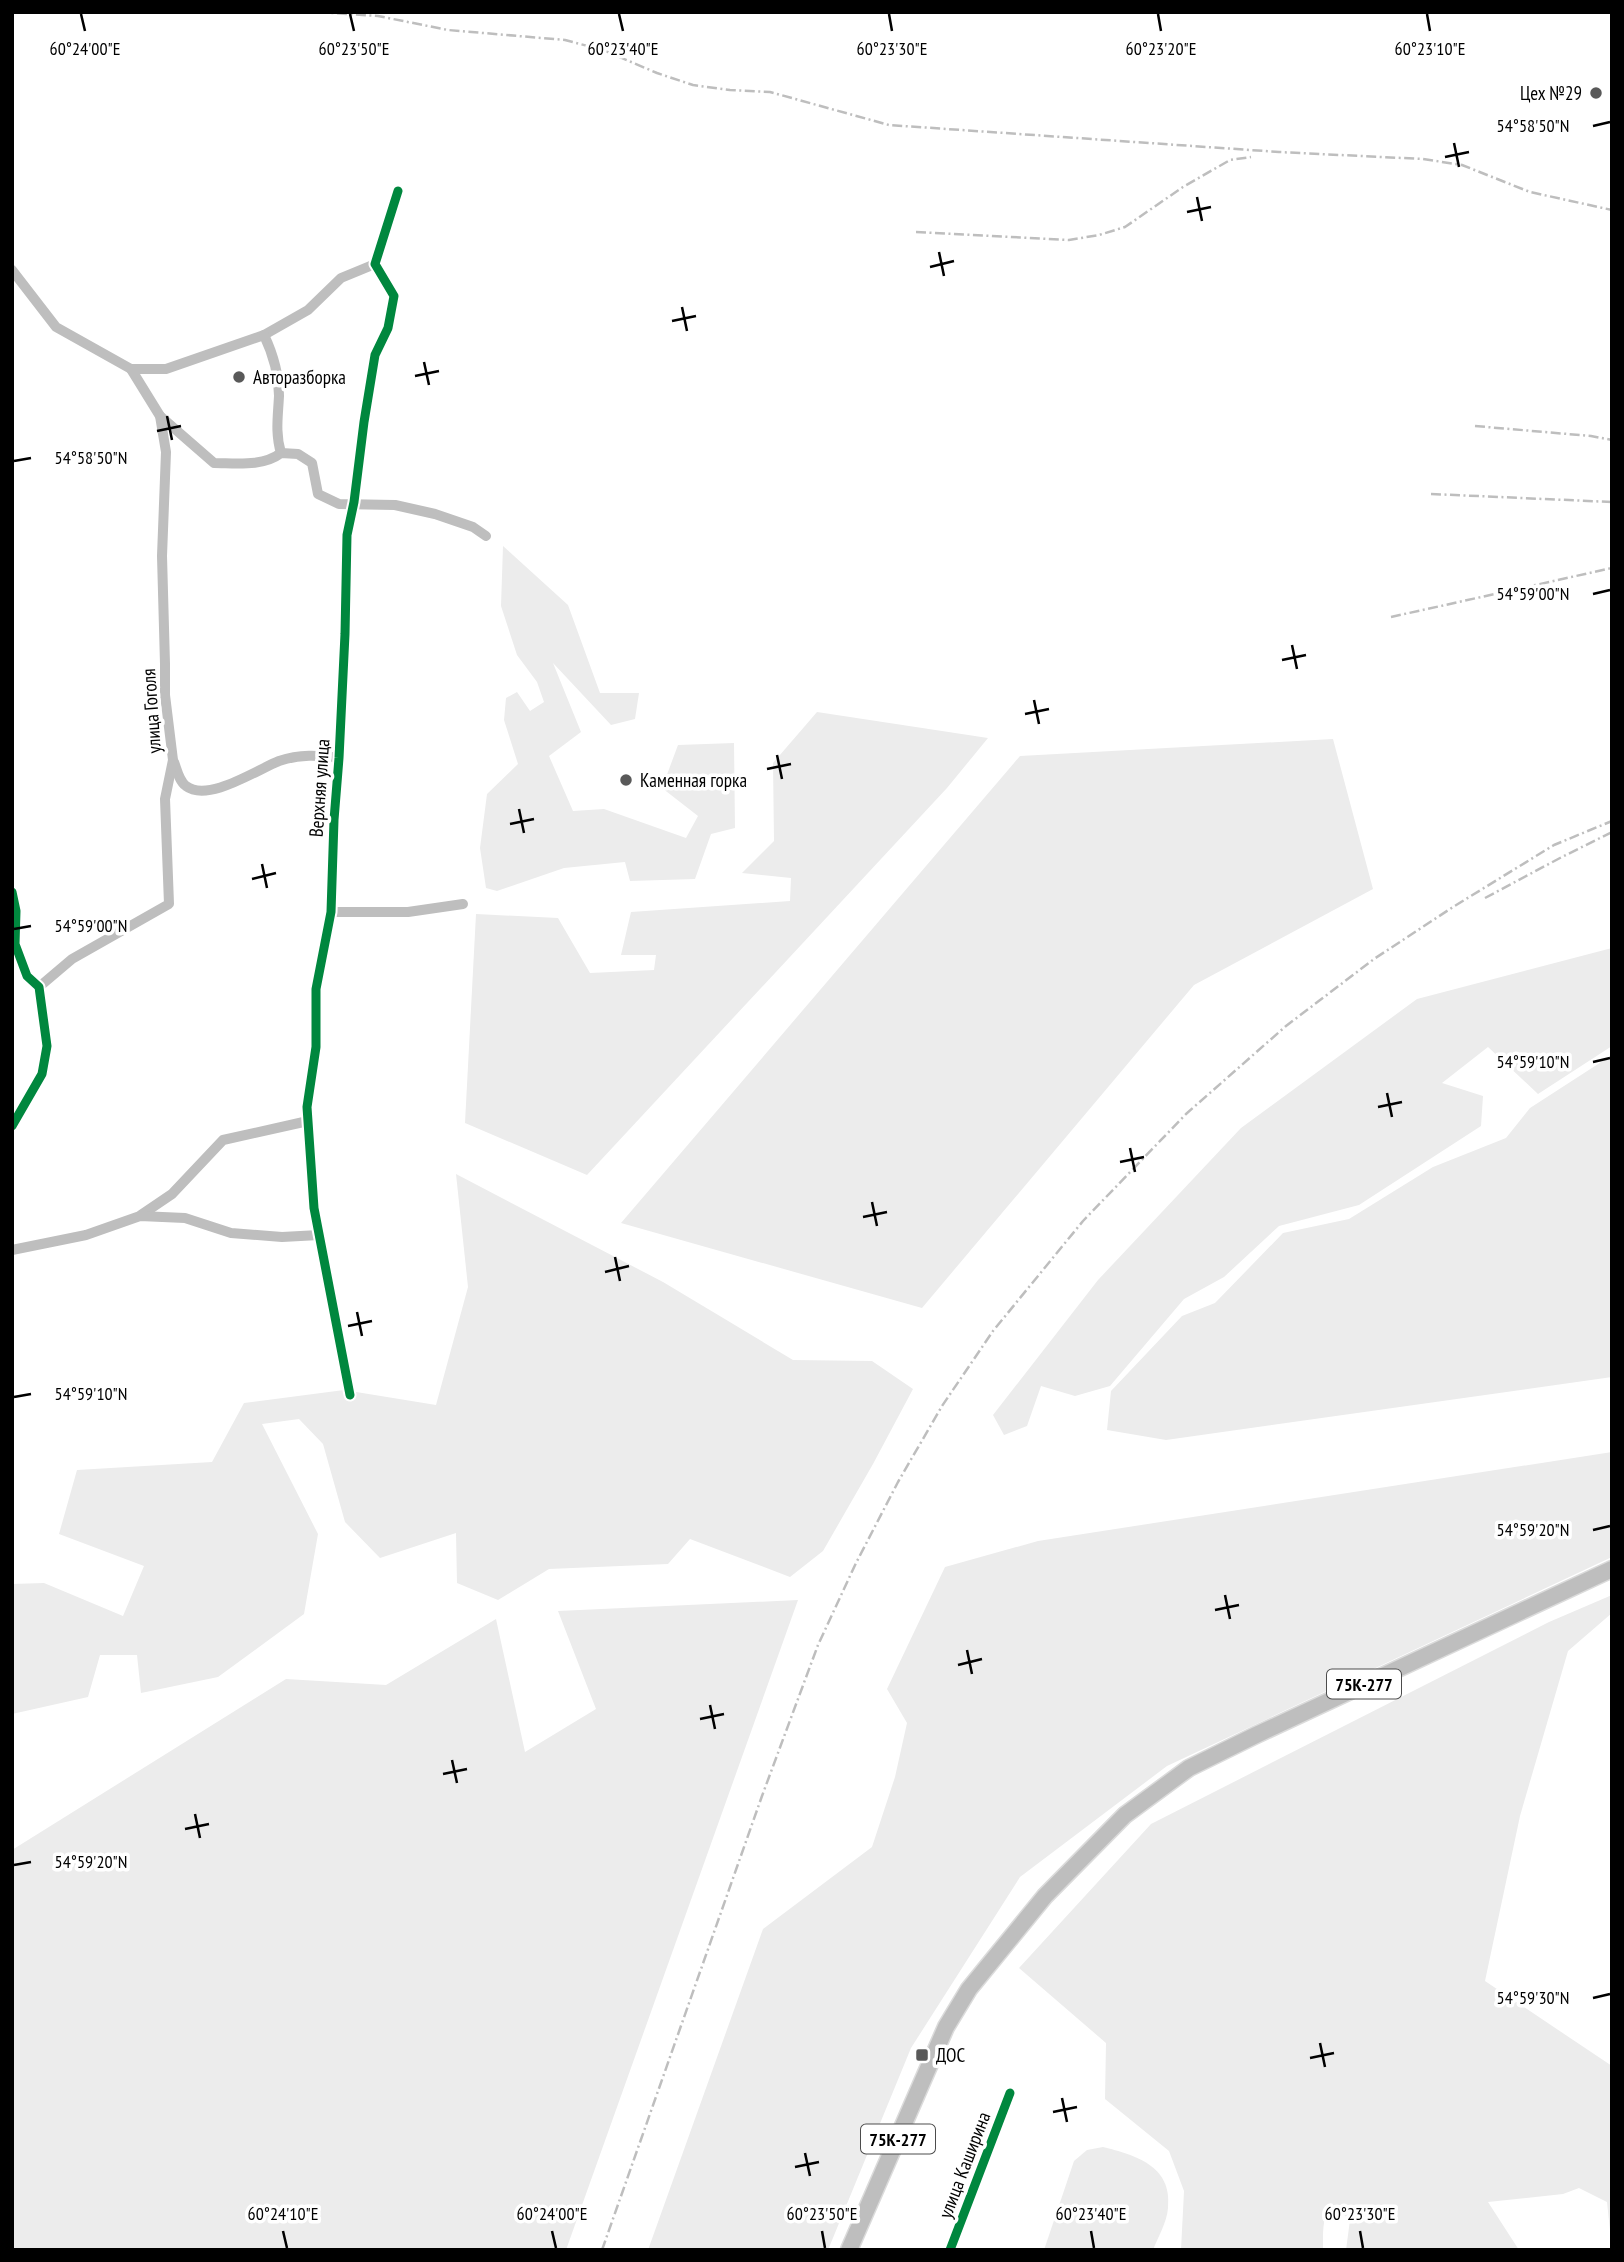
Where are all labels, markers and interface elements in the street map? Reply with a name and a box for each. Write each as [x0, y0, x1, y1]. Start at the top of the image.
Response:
text: 60°24'00"E [50, 37, 120, 60]
text: 60°23'50"E [319, 37, 389, 60]
text: 60°23'40"E [588, 37, 658, 60]
text: 60°23'30"E [857, 37, 927, 60]
text: 60°23'20"E [1126, 37, 1196, 60]
text: 60°23'10"E [1395, 37, 1465, 60]
place label: Цех №29 [1520, 81, 1582, 105]
marker: Цех №29 [1588, 85, 1604, 101]
text: 54°58'50"N [1497, 114, 1569, 137]
place label: Авторазборка [253, 365, 346, 389]
marker: Авторазборка [231, 369, 247, 385]
text: 54°58'50"N [55, 446, 127, 469]
text: 54°59'00"N [1497, 582, 1569, 605]
street label: улица Гоголя [136, 668, 166, 754]
street label: Верхняя улица [304, 738, 334, 838]
place label: Каменная горка [640, 768, 747, 792]
marker: Каменная горка [618, 772, 634, 788]
text: 54°59'00"N [55, 914, 127, 937]
text: 54°59'10"N [1497, 1050, 1569, 1073]
text: 54°59'10"N [55, 1382, 127, 1405]
text: 54°59'20"N [1497, 1518, 1569, 1541]
road number: 75К-277 [1327, 1670, 1401, 1699]
text: 54°59'20"N [55, 1850, 127, 1873]
text: 54°59'30"N [1497, 1986, 1569, 2009]
place label: ДОС [936, 2043, 965, 2067]
marker: ДОС [914, 2047, 930, 2063]
street label: улица Каширина [933, 2108, 995, 2222]
road number: 75К-277 [861, 2124, 935, 2154]
text: 60°24'10"E [248, 2202, 318, 2225]
text: 60°24'00"E [517, 2202, 587, 2225]
text: 60°23'50"E [787, 2202, 857, 2225]
text: 60°23'40"E [1056, 2202, 1126, 2225]
text: 60°23'30"E [1325, 2202, 1395, 2225]

